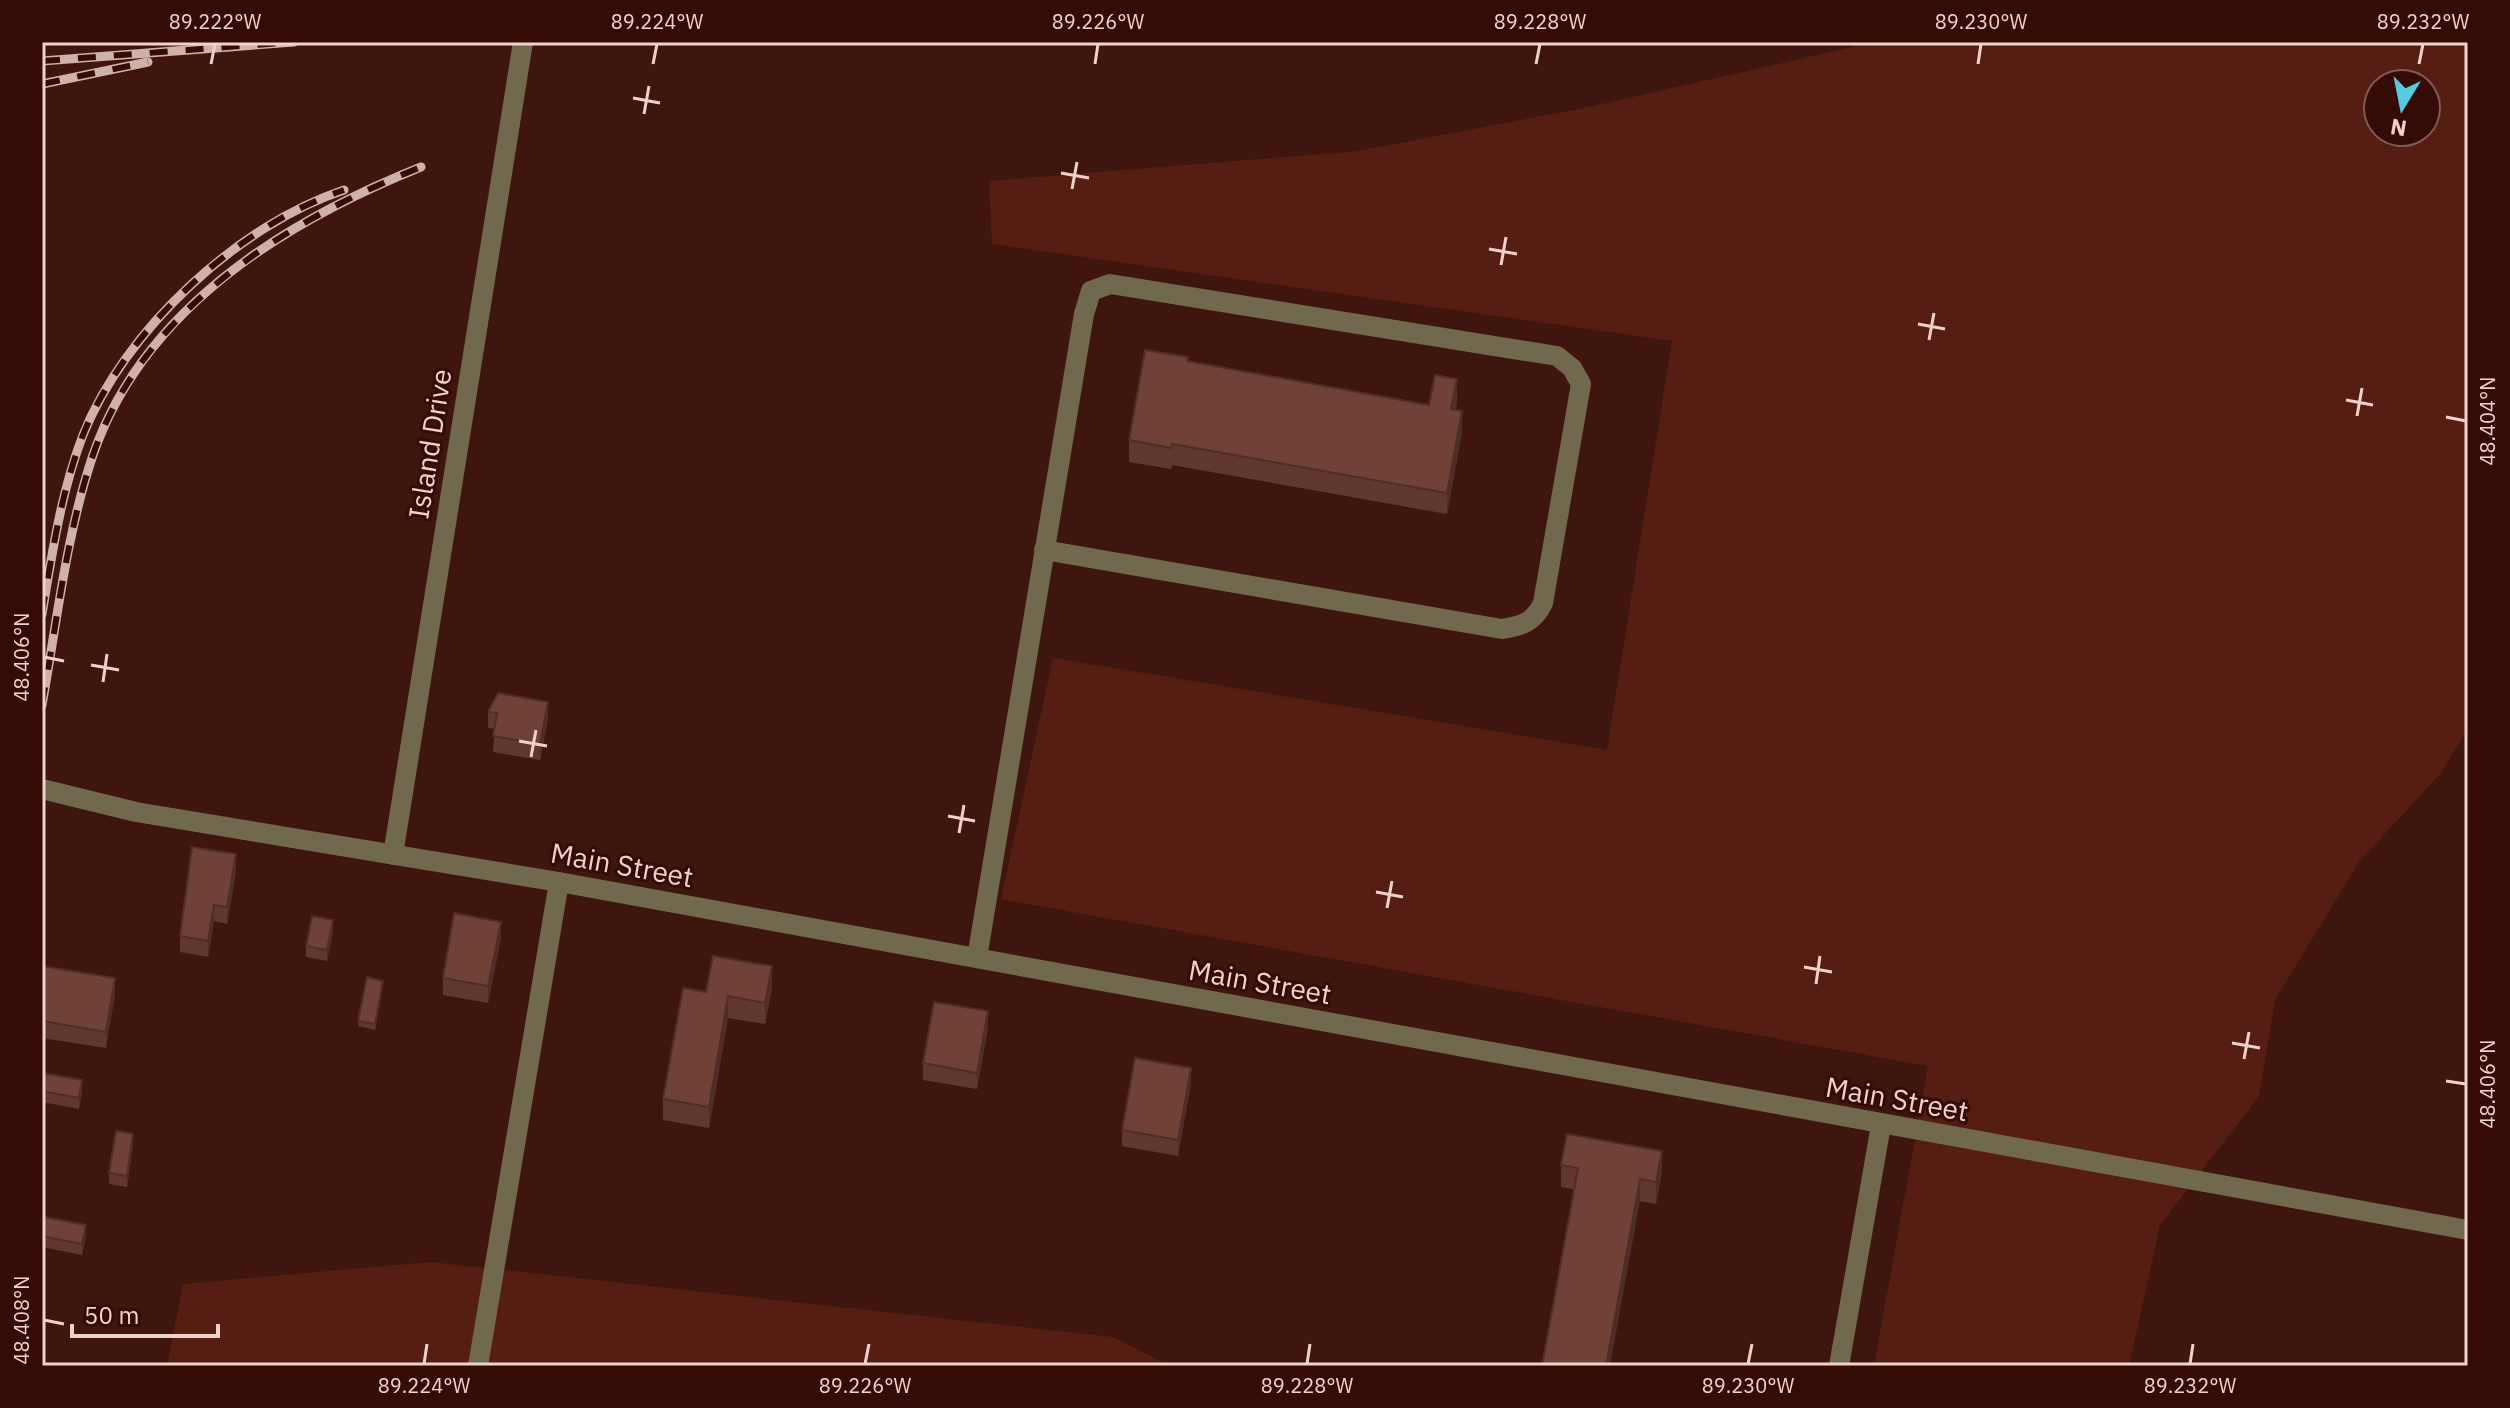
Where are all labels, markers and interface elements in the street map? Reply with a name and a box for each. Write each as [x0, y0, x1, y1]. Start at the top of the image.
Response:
text: 89.222°W [169, 8, 261, 35]
text: 89.224°W [611, 8, 703, 35]
text: 89.226°W [1052, 8, 1144, 35]
text: 89.228°W [1494, 8, 1586, 35]
text: 89.230°W [1935, 8, 2027, 35]
text: 89.232°W [2377, 8, 2469, 35]
north arrow [2362, 68, 2442, 148]
text: N [2388, 113, 2409, 144]
street label: Island Drive [399, 366, 460, 521]
text: 48.404°N [2474, 377, 2501, 465]
text: 48.406°N [8, 613, 35, 701]
street label: Main Street [548, 834, 696, 895]
street label: Main Street [1186, 951, 1334, 1012]
text: 48.406°N [2474, 1040, 2501, 1128]
street label: Main Street [1823, 1068, 1971, 1129]
text: 48.408°N [8, 1276, 35, 1364]
scale bar [72, 1288, 218, 1338]
text: 50 m [84, 1299, 139, 1331]
text: 89.224°W [378, 1372, 470, 1399]
text: 89.226°W [819, 1372, 911, 1399]
text: 89.228°W [1261, 1372, 1353, 1399]
text: 89.230°W [1702, 1372, 1794, 1399]
text: 89.232°W [2144, 1372, 2236, 1399]

